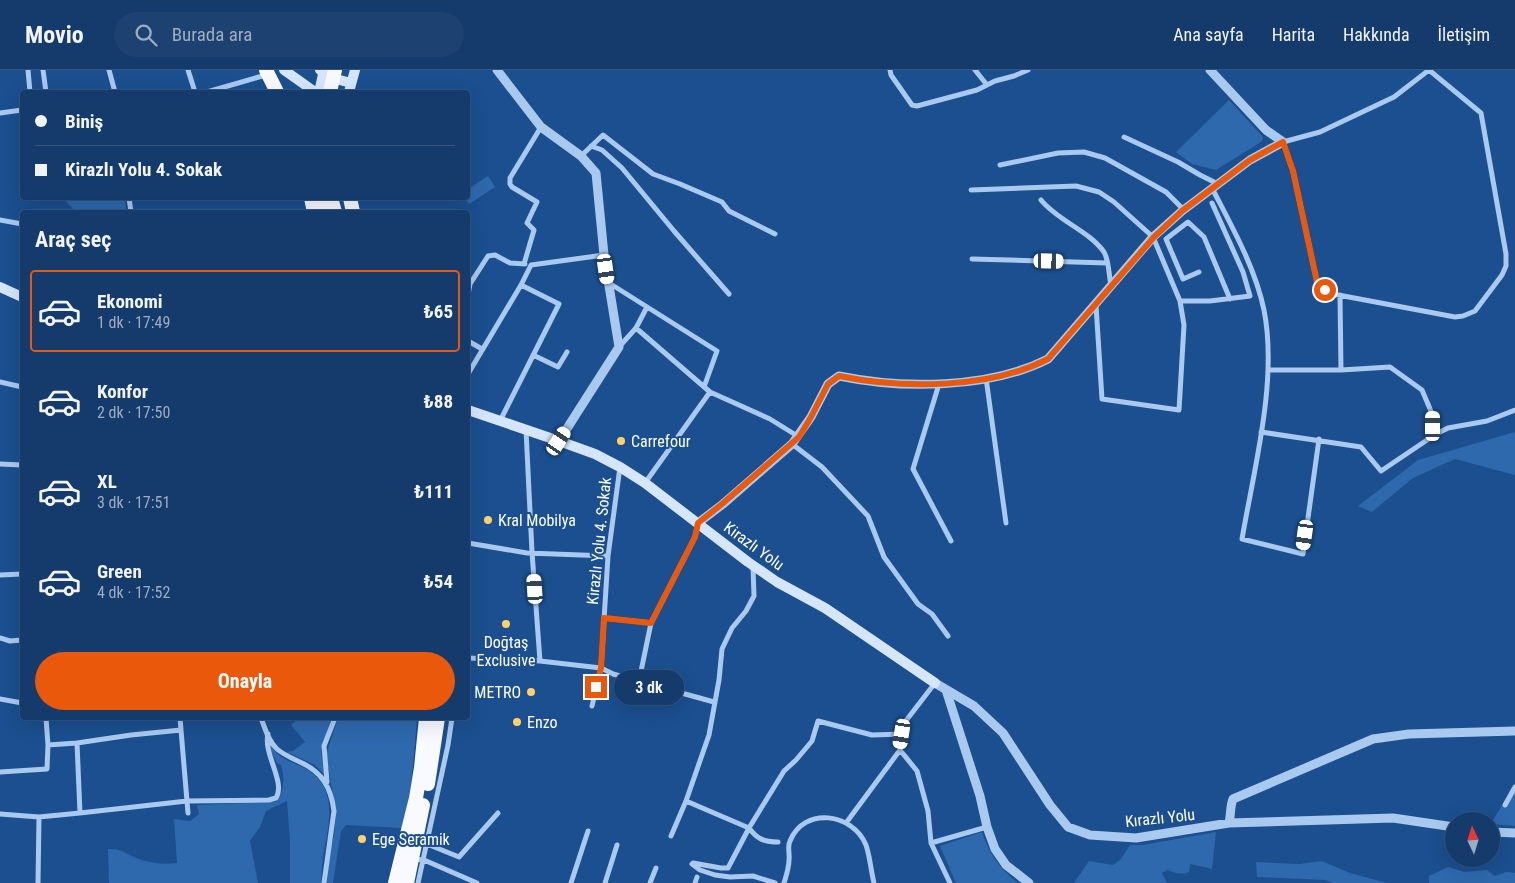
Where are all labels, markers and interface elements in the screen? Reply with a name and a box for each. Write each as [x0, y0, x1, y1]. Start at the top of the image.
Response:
search box [114, 12, 464, 57]
text: Movio [25, 21, 84, 49]
icon: search [132, 21, 160, 49]
text: Burada ara [172, 23, 252, 46]
text: Ana sayfa [1173, 24, 1244, 45]
text: Harita [1272, 24, 1315, 45]
text: Hakkında [1343, 24, 1410, 45]
text: İletişim [1438, 24, 1490, 45]
text: Biniş [65, 110, 103, 133]
text: Kirazlı Yolu 4. Sokak [65, 158, 222, 181]
text: Araç seç [35, 227, 111, 252]
car [596, 253, 615, 285]
car [1033, 253, 1064, 269]
route start [1314, 279, 1336, 301]
icon: car [37, 289, 82, 334]
text: Ekonomi [97, 290, 163, 313]
text: ₺65 [424, 300, 453, 323]
text: 1 dk · 17:49 [97, 313, 170, 332]
icon: car [37, 379, 82, 424]
text: Konfor [97, 380, 148, 403]
text: ₺88 [424, 390, 453, 413]
text: 2 dk · 17:50 [97, 403, 170, 422]
car [1425, 411, 1440, 441]
car [544, 424, 573, 458]
place label: Carrefour [631, 432, 691, 451]
marker: Carrefour [615, 435, 627, 447]
icon: car [37, 469, 82, 514]
text: XL [97, 470, 117, 493]
street label: Kirazlı Yolu 4. Sokak [583, 476, 615, 606]
text: ₺111 [414, 480, 453, 503]
text: 3 dk · 17:51 [97, 493, 170, 512]
place label: Kral Mobilya [498, 511, 576, 530]
marker: Kral Mobilya [482, 514, 494, 526]
street label: Kirazlı Yolu [720, 518, 788, 574]
car [1295, 519, 1314, 551]
icon: car [37, 559, 82, 604]
text: Green [97, 560, 142, 583]
text: ₺54 [424, 570, 453, 593]
car [526, 574, 543, 604]
text: 4 dk · 17:52 [97, 583, 170, 602]
marker: Doğtaş Exclusive [500, 618, 512, 630]
place label: Doğtaş Exclusive [477, 633, 535, 670]
button: Onayla [35, 652, 455, 710]
callout: 3 dk [614, 670, 684, 704]
route end [585, 676, 607, 698]
text: 3 dk [635, 678, 663, 697]
place label: METRO [474, 683, 521, 702]
marker: METRO [525, 686, 537, 698]
place label: Enzo [527, 713, 558, 732]
marker: Enzo [511, 716, 523, 728]
car [892, 718, 911, 750]
street label: Kırazlı Yolu [1124, 805, 1196, 831]
north arrow [1445, 812, 1500, 868]
map controls [1445, 812, 1500, 867]
place label: Ege Seramik [372, 830, 451, 849]
marker: Ege Seramik [356, 833, 368, 845]

